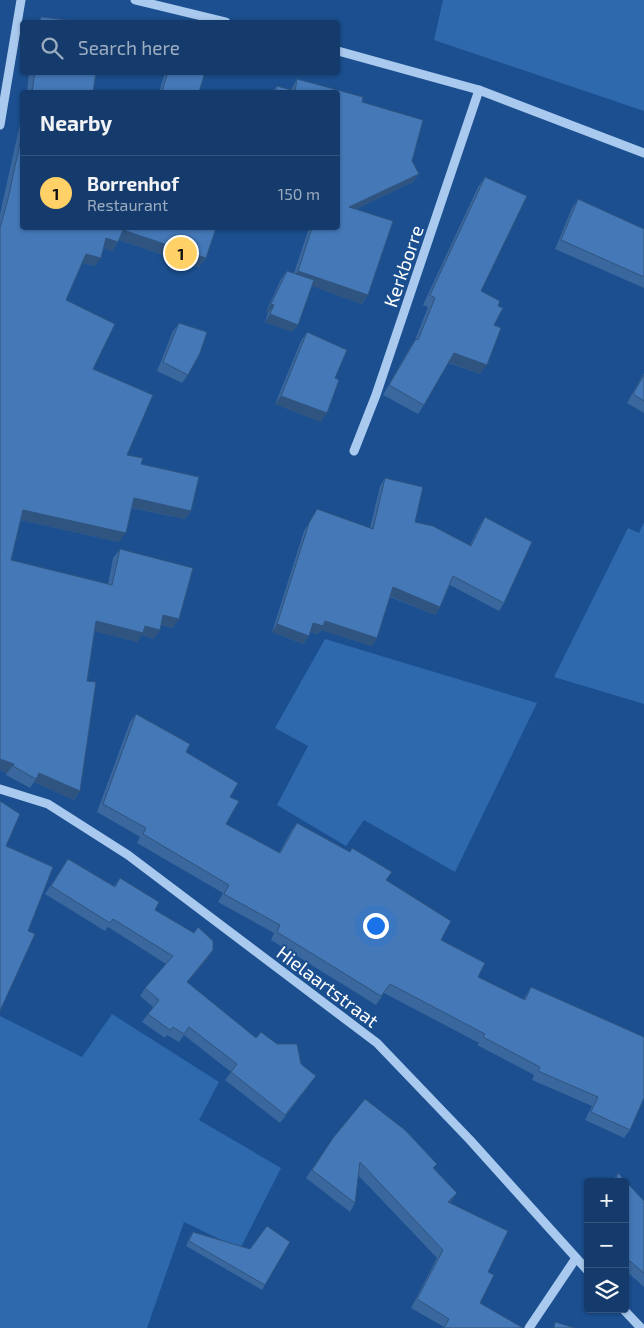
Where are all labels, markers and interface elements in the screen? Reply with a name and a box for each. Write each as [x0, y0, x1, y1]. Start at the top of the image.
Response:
search box [20, 20, 340, 75]
icon: search [38, 34, 66, 62]
text: Search here [78, 36, 180, 59]
text: Nearby [40, 110, 112, 135]
text: Borrenhof [87, 172, 179, 195]
text: 1 [53, 184, 59, 203]
text: 150 m [278, 184, 320, 203]
text: Restaurant [87, 195, 168, 214]
street label: Kerkborre [378, 222, 428, 310]
pin: 1 [165, 234, 197, 272]
your location [363, 913, 389, 939]
street label: Hielaartstraat [273, 940, 383, 1032]
map controls [584, 1178, 629, 1313]
button: + [584, 1178, 629, 1223]
button: − [584, 1223, 629, 1268]
button: layers [584, 1268, 629, 1313]

